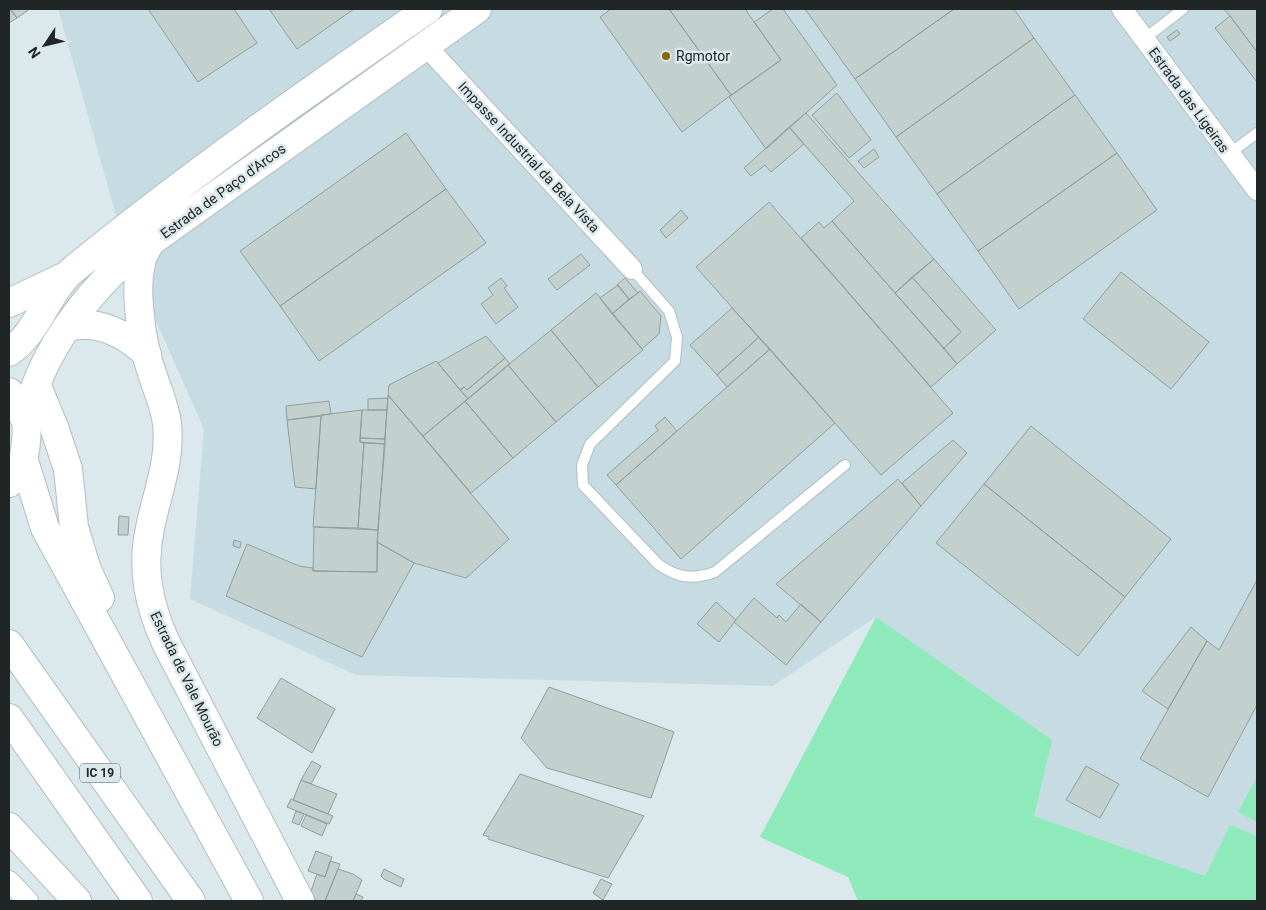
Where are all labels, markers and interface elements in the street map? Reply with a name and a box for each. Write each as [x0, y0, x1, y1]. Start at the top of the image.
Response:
north arrow [20, 20, 70, 70]
text: N [25, 44, 44, 61]
street label: Estrada das Ligeiras [1145, 44, 1233, 156]
place label: Rgmotor [676, 48, 730, 64]
marker: Rgmotor [660, 50, 672, 62]
street label: Impasse Industrial da Bela Vista [455, 78, 603, 236]
street label: Estrada de Paço d'Arcos [157, 140, 289, 242]
street label: Estrada de Vale Mourão [147, 609, 227, 749]
road number: IC 19 [80, 764, 120, 782]

